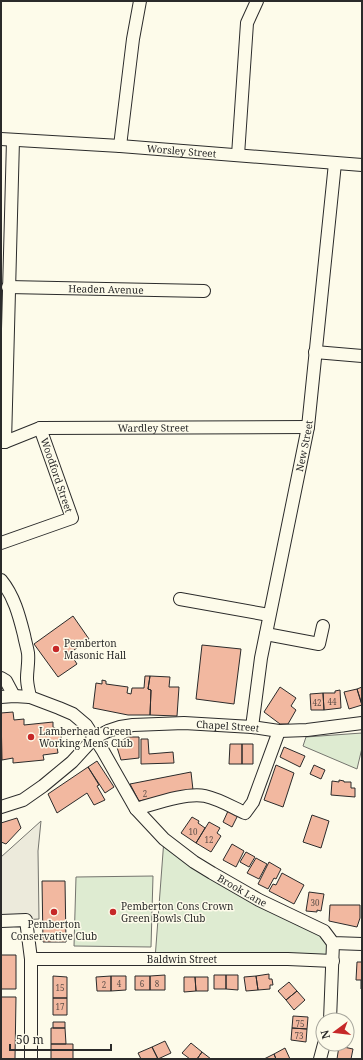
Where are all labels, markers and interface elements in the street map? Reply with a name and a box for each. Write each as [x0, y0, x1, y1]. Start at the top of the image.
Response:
street label: Worsley Street [146, 141, 217, 161]
street label: Headen Avenue [68, 281, 144, 297]
street label: New Street [292, 419, 316, 473]
street label: Wardley Street [118, 420, 189, 435]
street label: Woodford Street [38, 436, 77, 515]
place label: Pemberton Masonic Hall [64, 636, 126, 662]
marker: Pemberton Masonic Hall [51, 644, 61, 654]
house number: 44 [328, 696, 337, 707]
house number: 42 [313, 697, 321, 708]
street label: Chapel Street [196, 717, 261, 735]
place label: Lamberhead Green Working Mens Club [39, 724, 133, 750]
marker: Lamberhead Green Working Mens Club [26, 732, 36, 742]
house number: 2 [143, 788, 147, 799]
house number: 10 [189, 826, 198, 837]
house number: 12 [205, 834, 213, 845]
street label: Brook Lane [215, 871, 269, 910]
house number: 30 [311, 897, 320, 908]
place label: Pemberton Cons Crown Green Bowls Club [121, 899, 234, 925]
marker: Pemberton Conservative Club [49, 907, 59, 917]
marker: Pemberton Cons Crown Green Bowls Club [108, 907, 118, 917]
place label: Pemberton Conservative Club [11, 917, 97, 943]
street label: Baldwin Street [147, 952, 218, 966]
house number: 4 [117, 978, 122, 989]
house number: 6 [140, 978, 145, 989]
house number: 8 [155, 978, 160, 989]
house number: 2 [102, 979, 106, 990]
house number: 15 [56, 982, 64, 993]
house number: 17 [56, 1001, 65, 1012]
north arrow [315, 1012, 355, 1052]
house number: 75 [296, 1018, 304, 1029]
scale bar [10, 1026, 111, 1052]
text: N [316, 1028, 333, 1041]
house number: 73 [295, 1030, 304, 1041]
text: 50 m [16, 1031, 44, 1048]

